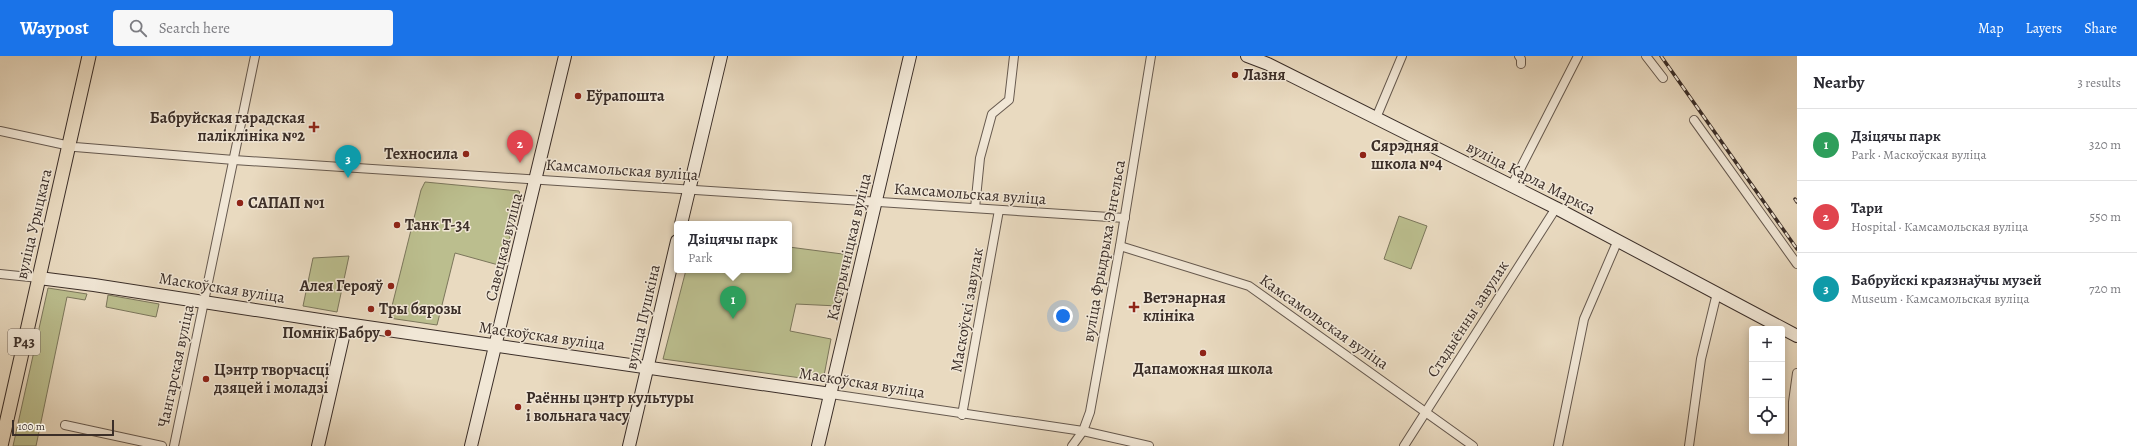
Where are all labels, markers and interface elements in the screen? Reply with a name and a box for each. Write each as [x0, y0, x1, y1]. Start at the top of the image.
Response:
search box [113, 10, 393, 46]
text: Waypost [20, 15, 89, 41]
icon: search [127, 17, 149, 39]
text: Search here [159, 18, 230, 38]
text: Map [1978, 19, 2004, 38]
text: Layers [2026, 19, 2062, 38]
text: Share [2084, 19, 2117, 38]
place label: Лазня [1243, 64, 1286, 86]
marker: Лазня [1230, 70, 1240, 80]
text: Nearby [1813, 71, 1864, 94]
text: 3 results [2077, 74, 2121, 91]
place label: Еўрапошта [586, 85, 665, 107]
marker: Еўрапошта [573, 91, 583, 101]
place label: Бабруйская гарадская паліклініка №2 [150, 107, 305, 147]
marker: Бабруйская гарадская паліклініка №2 [308, 121, 320, 133]
text: Дзіцячы парк [1851, 126, 1941, 146]
pin: 2 [507, 130, 533, 163]
place label: Сярэдняя школа №4 [1371, 135, 1443, 175]
street label: вуліца Карла Маркса [1463, 136, 1600, 220]
text: 1 [1824, 136, 1828, 153]
text: 320 m [2089, 136, 2121, 153]
place label: Техносила [384, 143, 458, 165]
pin: 3 [335, 145, 361, 178]
text: Park · Маскоўская вуліца [1851, 146, 1987, 163]
marker: Техносила [461, 149, 471, 159]
marker: Сярэдняя школа №4 [1358, 150, 1368, 160]
street label: Камсамольская вуліца [545, 154, 700, 186]
street label: вуліца Фрыдрыха Энгельса [1077, 158, 1131, 344]
street label: вуліца Урыцкага [11, 166, 58, 281]
street label: Кастрычніцкая вуліца [821, 170, 877, 323]
street label: Камсамольская вуліца [893, 178, 1048, 210]
street label: Савецкая вуліца [480, 190, 528, 304]
place label: САПАП №1 [248, 192, 325, 214]
marker: САПАП №1 [235, 198, 245, 208]
text: Тари [1851, 198, 1883, 218]
text: 2 [1823, 208, 1829, 225]
text: 550 m [2090, 208, 2121, 225]
place label: Танк Т-34 [405, 214, 470, 236]
text: Hospital · Камсамольская вуліца [1851, 218, 2028, 235]
marker: Танк Т-34 [392, 220, 402, 230]
popup [674, 221, 792, 273]
text: Дзіцячы парк [688, 229, 778, 249]
street label: Маскоўскі завулак [945, 246, 989, 374]
text: Park [688, 249, 712, 266]
street label: Стадыённы завулак [1422, 256, 1514, 382]
street label: вуліца Пушкіна [620, 262, 666, 372]
street label: Маскоўская вуліца [157, 267, 287, 309]
street label: Камсамольская вуліца [1255, 269, 1393, 375]
text: Бабруйскі краязнаўчы музей [1851, 270, 2042, 290]
place label: Алея Герояў [299, 275, 383, 297]
text: 3 [1823, 280, 1829, 297]
text: 720 m [2089, 280, 2121, 297]
marker: Алея Герояў [386, 281, 396, 291]
pin: 1 [720, 286, 746, 319]
place label: Ветэнарная клініка [1143, 287, 1226, 327]
text: Museum · Камсамольская вуліца [1851, 290, 2030, 307]
place label: Тры бярозы [379, 298, 462, 320]
marker: Ветэнарная клініка [1128, 301, 1140, 313]
street label: Чангарская вуліца [152, 302, 200, 430]
marker: Тры бярозы [366, 304, 376, 314]
your location [1053, 306, 1073, 326]
street label: Маскоўская вуліца [477, 316, 607, 356]
place label: Помнік Бабру [282, 322, 380, 344]
map controls [1749, 326, 1785, 434]
button: + [1749, 326, 1785, 362]
marker: Помнік Бабру [383, 328, 393, 338]
road number: Р43 [8, 329, 40, 355]
marker: Дапаможная школа [1198, 348, 1208, 358]
place label: Дапаможная школа [1133, 358, 1273, 380]
place label: Цэнтр творчасці дзяцей і моладзі [213, 359, 330, 399]
street label: Маскоўская вуліца [797, 362, 927, 404]
button: − [1749, 362, 1785, 398]
marker: Цэнтр творчасці дзяцей і моладзі [201, 374, 211, 384]
place label: Раённы цэнтр культуры і вольнага часу [526, 387, 694, 427]
button: locate [1749, 398, 1785, 434]
marker: Раённы цэнтр культуры і вольнага часу [513, 402, 523, 412]
scale bar [12, 418, 114, 437]
text: 100 m [18, 419, 45, 434]

